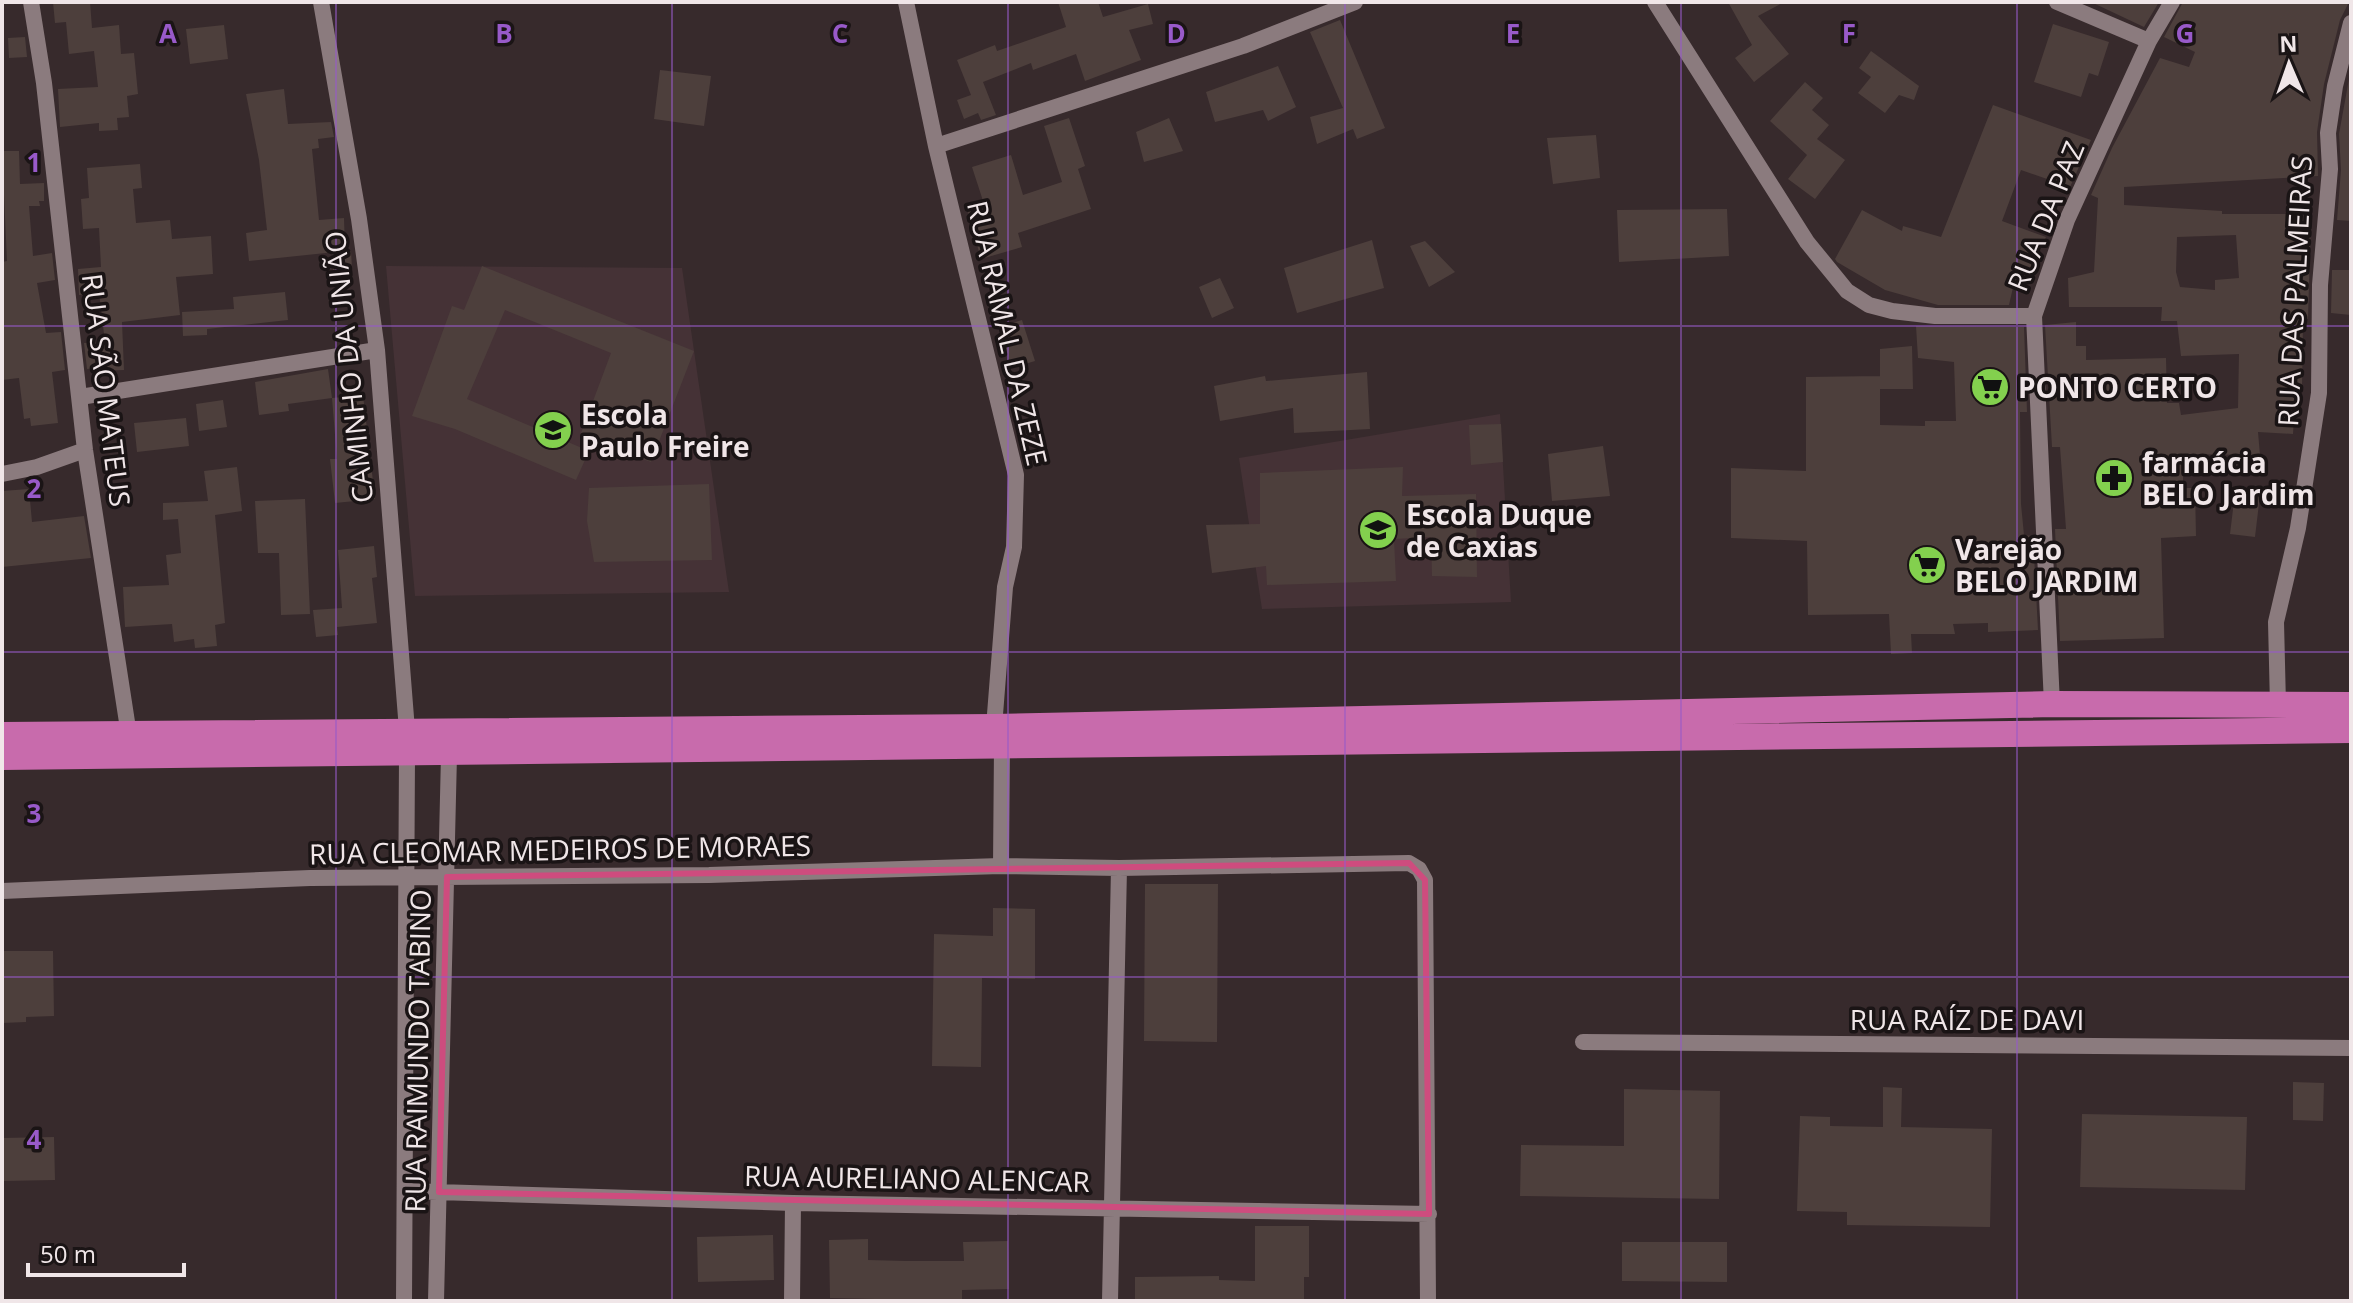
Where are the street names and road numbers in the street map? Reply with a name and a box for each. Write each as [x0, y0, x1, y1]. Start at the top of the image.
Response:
street label: RUA DA PAZ [1998, 135, 2092, 297]
street label: RUA DAS PALMEIRAS [2268, 154, 2320, 428]
street label: RUA RAMAL DA ZEZE [959, 197, 1057, 469]
street label: CAMINHO DA UNIÃO [315, 229, 381, 505]
street label: RUA SÃO MATEUS [74, 271, 140, 509]
street label: RUA CLEOMAR MEDEIROS DE MORAES [309, 826, 811, 872]
street label: RUA RAIMUNDO TABINO [395, 889, 439, 1213]
street label: RUA RAÍZ DE DAVI [1850, 1000, 2084, 1038]
street label: RUA AURELIANO ALENCAR [744, 1156, 1090, 1200]

